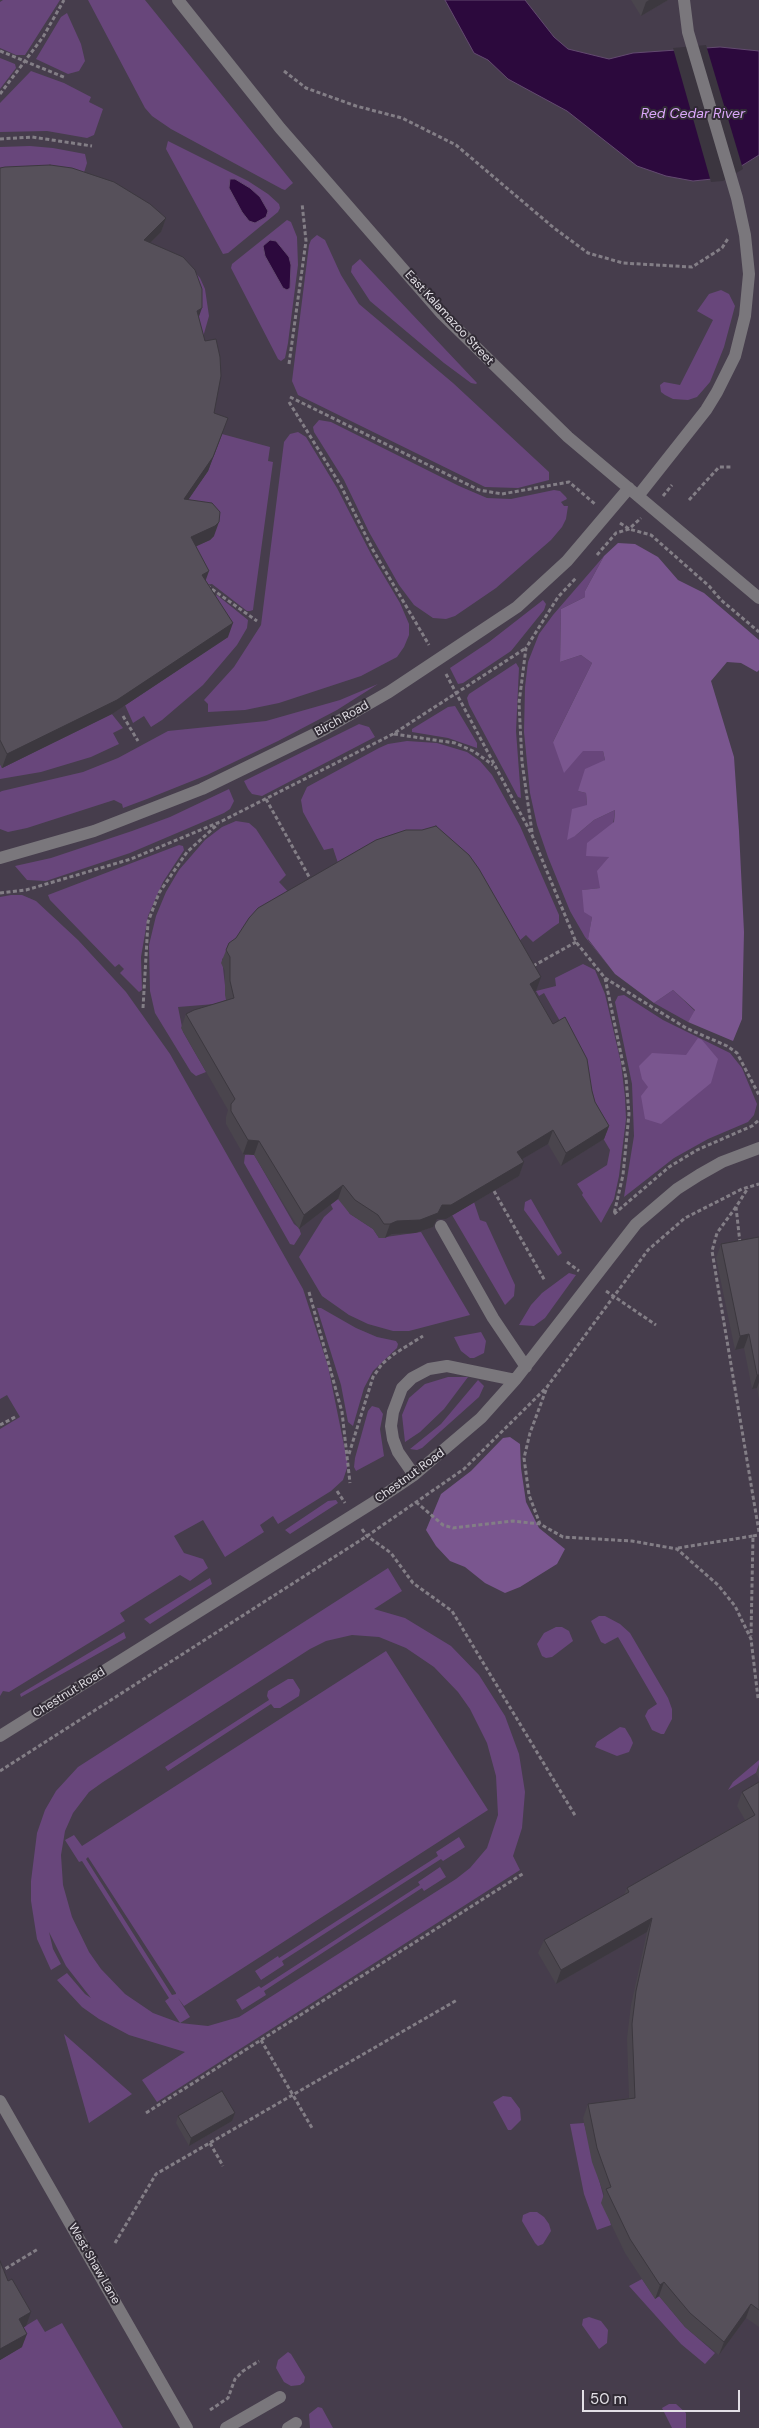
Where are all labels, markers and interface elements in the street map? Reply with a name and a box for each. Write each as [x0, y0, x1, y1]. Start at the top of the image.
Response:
water label: Red Cedar River [641, 106, 745, 122]
street label: East Kalamazoo Street [402, 268, 496, 368]
street label: Birch Road [313, 698, 371, 740]
street label: Chestnut Road [372, 1446, 448, 1506]
street label: Chestnut Road [30, 1665, 108, 1721]
street label: West Shaw Lane [65, 2221, 123, 2307]
scale bar [584, 2380, 742, 2412]
text: 50 m [590, 2389, 627, 2409]

